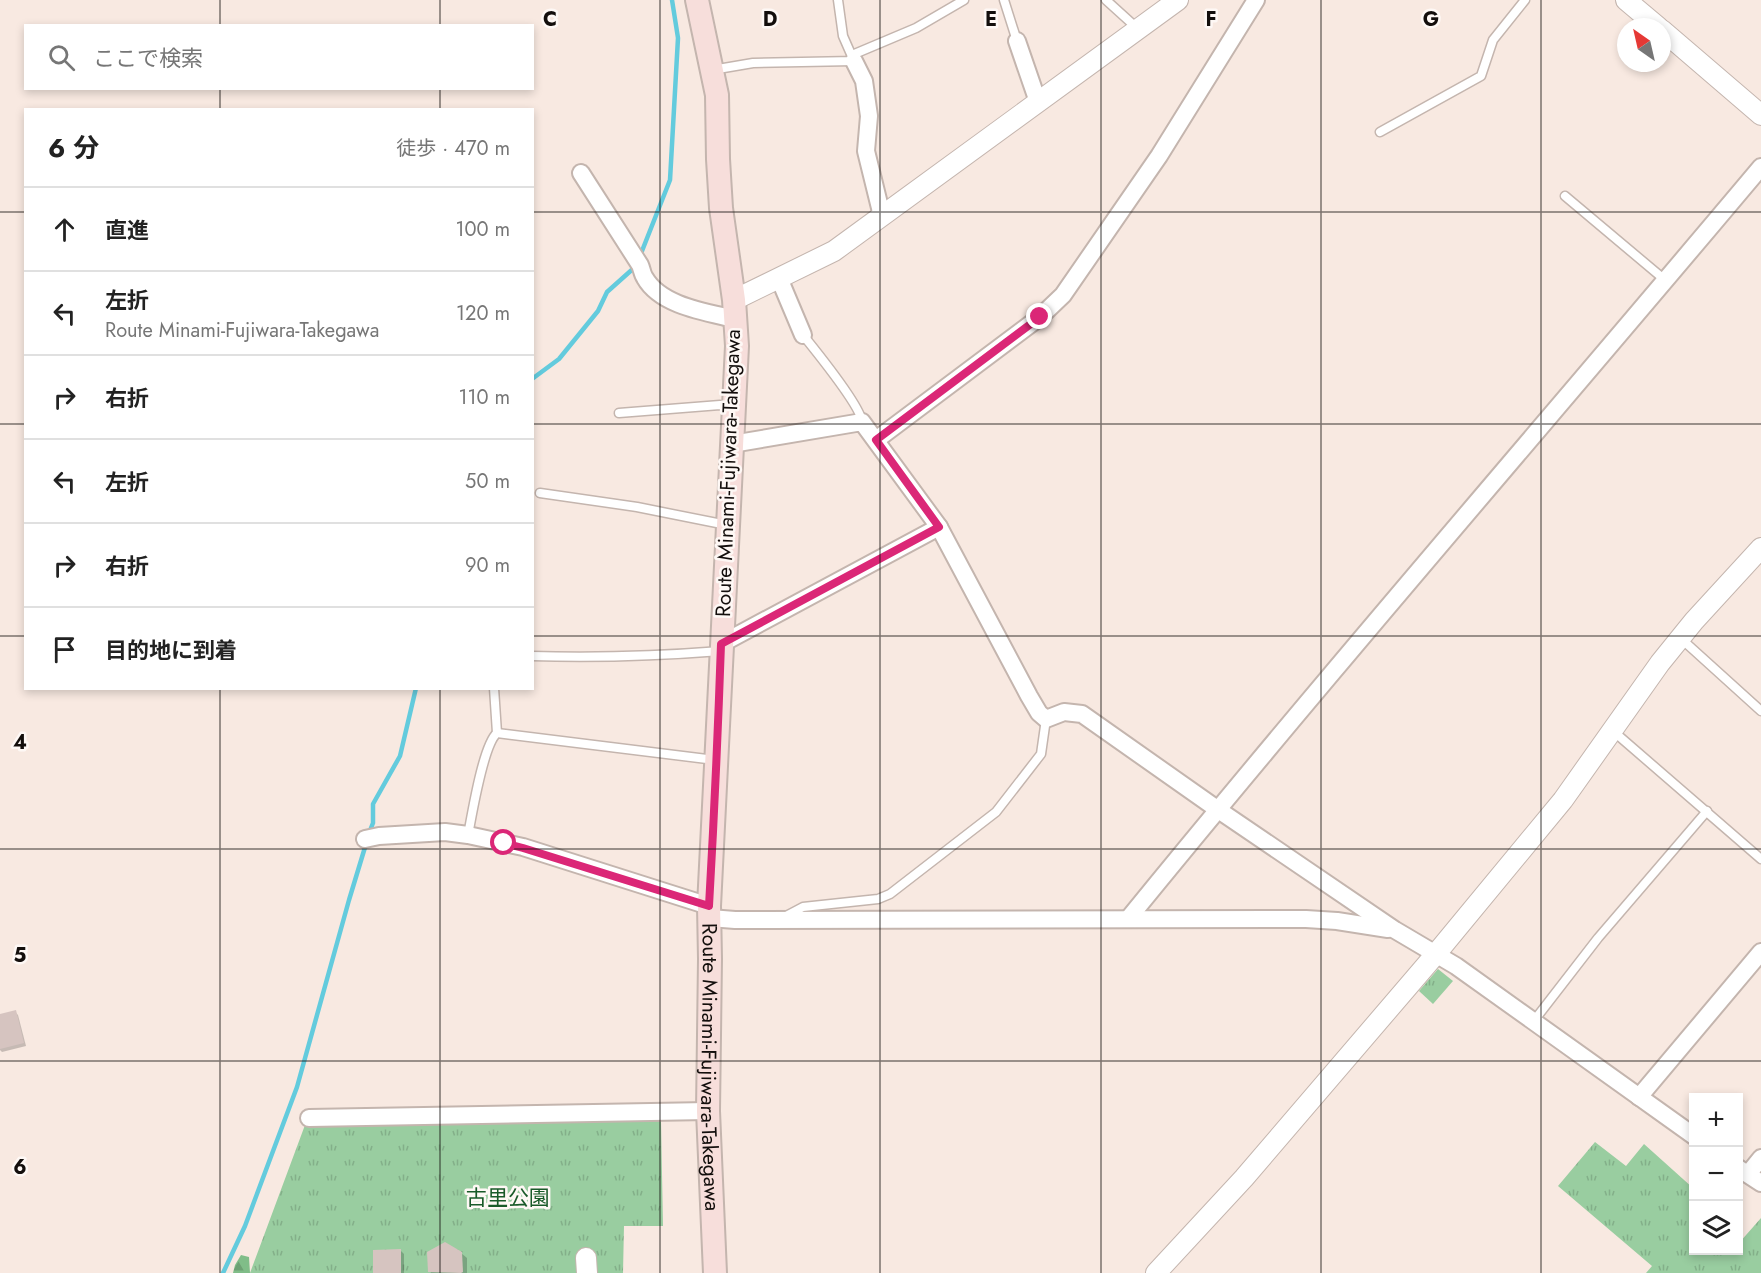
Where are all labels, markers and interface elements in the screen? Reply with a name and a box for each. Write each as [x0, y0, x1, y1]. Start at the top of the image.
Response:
text: C [543, 5, 557, 34]
text: D [763, 5, 777, 34]
text: E [985, 5, 997, 34]
text: F [1205, 5, 1217, 34]
text: G [1423, 5, 1439, 34]
north arrow [1617, 18, 1671, 72]
search box [24, 24, 534, 90]
icon: search [45, 41, 78, 74]
text: ここで検索 [93, 42, 203, 74]
text: 6 分 [48, 129, 99, 167]
text: 徒歩 · 470 m [396, 134, 510, 163]
icon: ahead [48, 213, 81, 246]
text: 直進 [105, 214, 149, 246]
text: 100 m [455, 215, 510, 244]
text: 左折 [105, 284, 149, 316]
icon: left [48, 297, 81, 330]
text: 120 m [456, 299, 510, 328]
route end [1026, 303, 1052, 329]
text: Route Minami-Fujiwara-Takegawa [105, 316, 379, 345]
street label: Route Minami-Fujiwara-Takegawa [708, 329, 748, 617]
icon: right [48, 381, 81, 414]
text: 右折 [105, 382, 149, 414]
text: 110 m [458, 383, 510, 412]
icon: left [48, 465, 81, 498]
text: 左折 [105, 466, 149, 498]
text: 50 m [465, 467, 510, 496]
icon: right [48, 549, 81, 582]
text: 右折 [105, 550, 149, 582]
text: 90 m [465, 551, 510, 580]
icon: arrive [48, 633, 81, 666]
text: 目的地に到着 [105, 634, 237, 666]
text: 4 [13, 728, 27, 757]
route start [490, 829, 516, 855]
street label: Route Minami-Fujiwara-Takegawa [693, 923, 727, 1212]
text: 5 [14, 941, 27, 970]
map controls [1689, 1093, 1743, 1255]
button: + [1689, 1093, 1743, 1147]
button: − [1689, 1147, 1743, 1201]
text: 6 [13, 1153, 27, 1182]
park label: 古里公園 [466, 1183, 550, 1213]
button: layers [1689, 1201, 1743, 1255]

